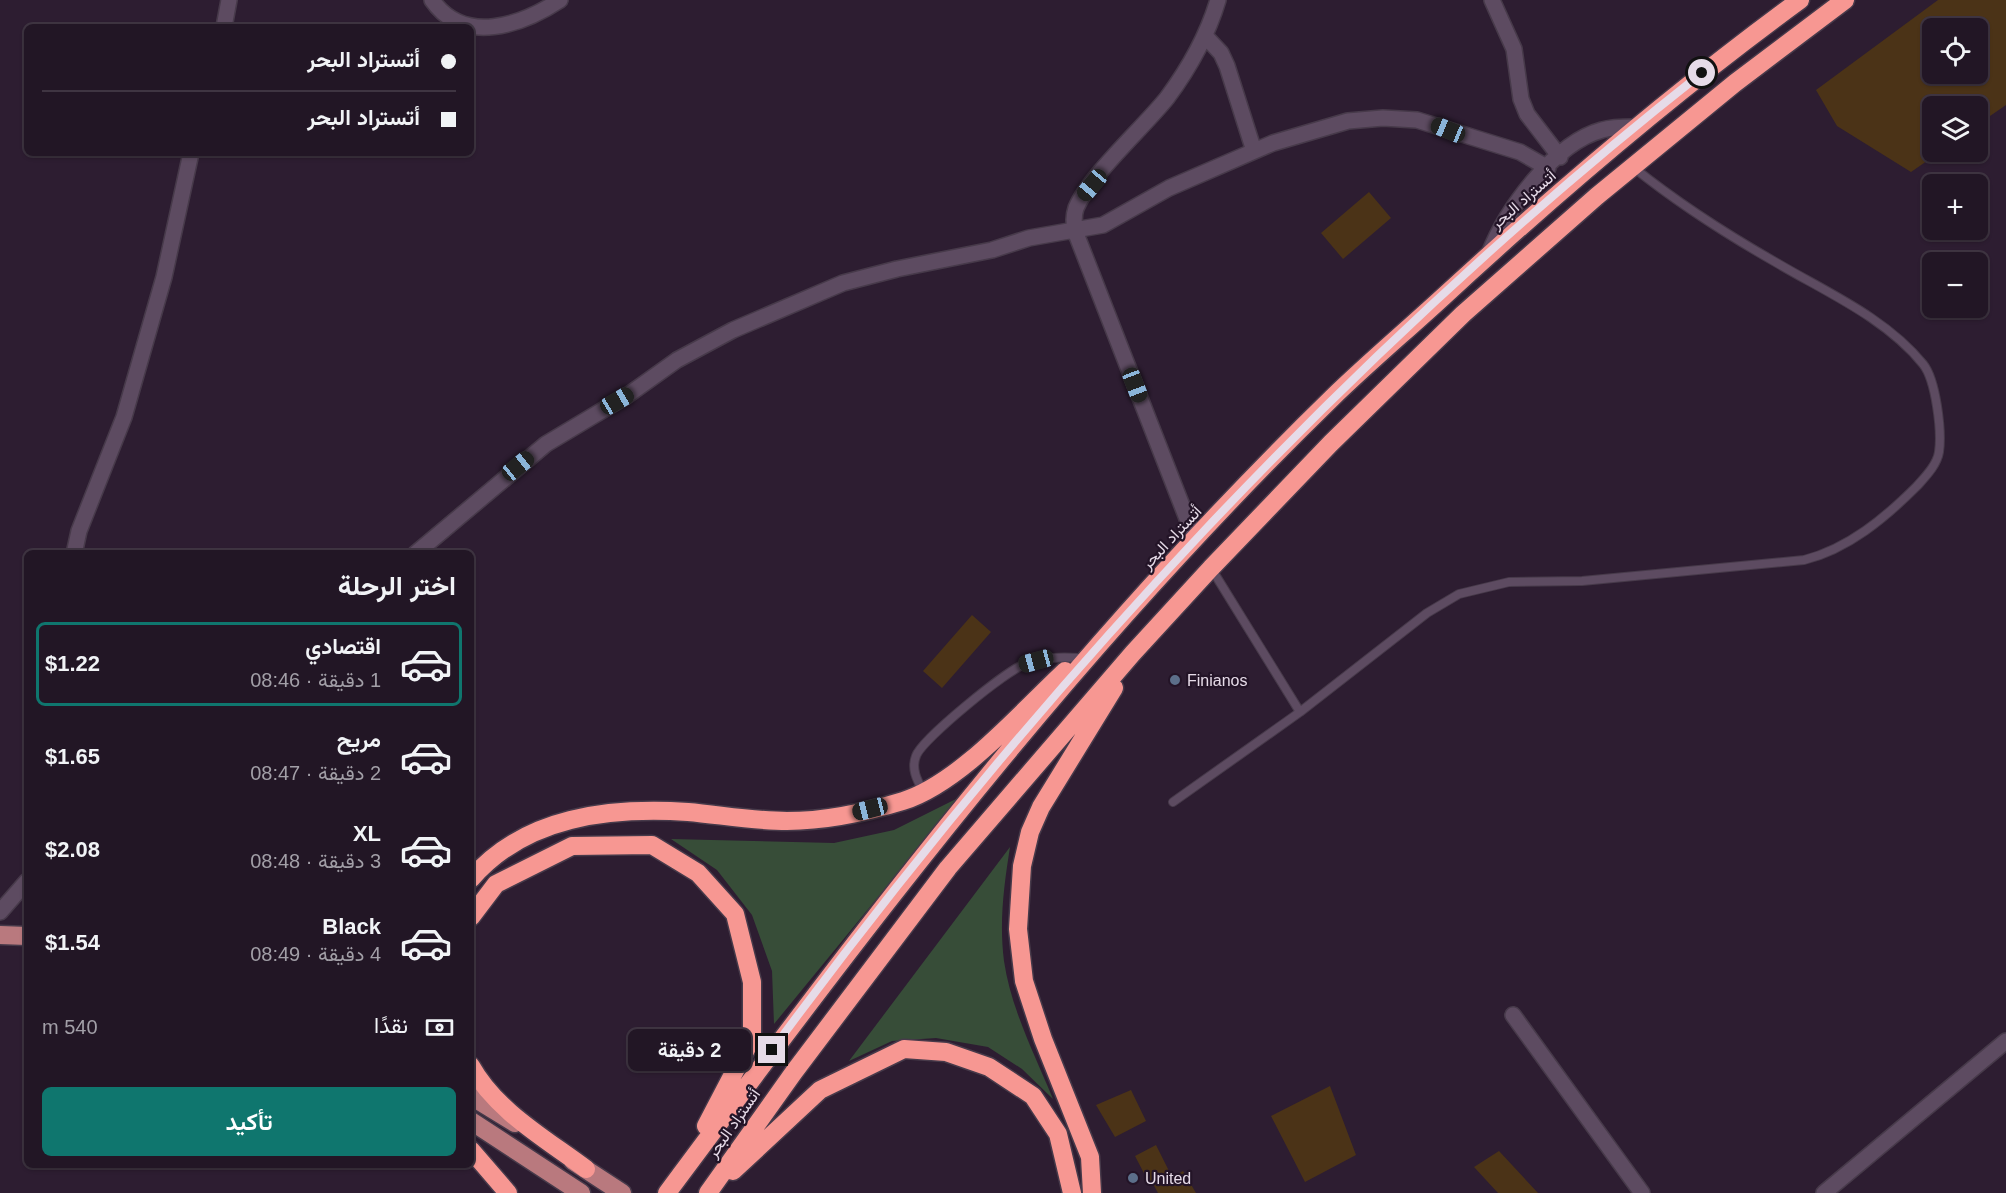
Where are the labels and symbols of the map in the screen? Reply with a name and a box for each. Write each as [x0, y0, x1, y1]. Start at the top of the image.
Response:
route start [1688, 59, 1715, 86]
car [1428, 115, 1468, 145]
car [1074, 165, 1110, 205]
street label: أتستراد البحر [1487, 167, 1561, 234]
car [1120, 365, 1150, 405]
car [597, 384, 637, 418]
car [498, 448, 538, 484]
street label: أتستراد البحر [1137, 502, 1206, 574]
car [1016, 648, 1056, 674]
place label: Finianos [1187, 672, 1247, 689]
marker: Finianos [1168, 673, 1182, 687]
car [850, 796, 890, 822]
callout: 2 دقيقة [628, 1029, 751, 1071]
route end [758, 1036, 785, 1063]
street label: أتستراد البحر [703, 1086, 765, 1163]
place label: United [1145, 1170, 1191, 1187]
marker: United [1126, 1171, 1140, 1185]

